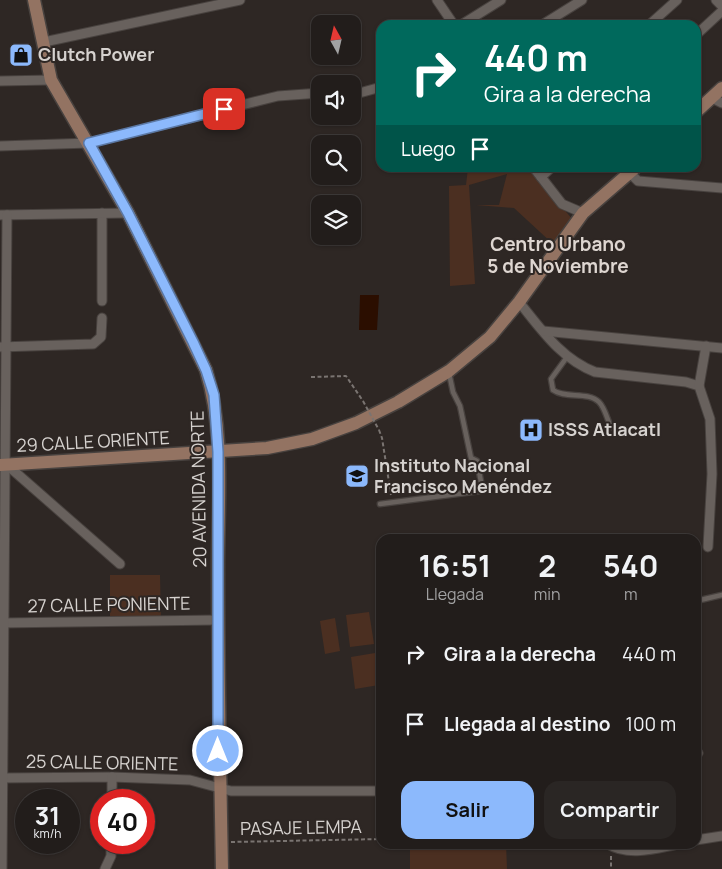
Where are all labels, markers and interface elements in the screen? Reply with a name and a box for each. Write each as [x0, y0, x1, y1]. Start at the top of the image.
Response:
north arrow [311, 15, 361, 65]
map controls [311, 15, 361, 245]
text: 440 m [484, 34, 588, 82]
icon: right [401, 40, 466, 105]
shop icon: Clutch Power [8, 42, 34, 68]
place label: Clutch Power [38, 42, 154, 66]
button: sound [311, 75, 361, 125]
text: Gira a la derecha [484, 79, 651, 109]
pin [203, 88, 245, 130]
icon: arrive [210, 95, 238, 123]
button: search [311, 135, 361, 185]
icon: arrive [466, 135, 494, 163]
text: Luego [401, 136, 456, 162]
button: layers [311, 195, 361, 245]
district label: Centro Urbano 5 de Noviembre [487, 231, 629, 279]
street label: 20 AVENIDA NORTE [185, 410, 211, 568]
hospital icon: ISSS Atlacatl [518, 417, 544, 443]
place label: ISSS Atlacatl [548, 417, 661, 441]
street label: 29 CALLE ORIENTE [16, 425, 170, 457]
place label: Instituto Nacional Francisco Menéndez [374, 453, 552, 498]
school or university icon: Instituto Nacional Francisco Menéndez [344, 463, 370, 489]
text: 16:51 [418, 545, 491, 586]
text: 2 [538, 545, 556, 586]
text: 540 [603, 545, 659, 586]
text: Llegada [426, 583, 484, 605]
text: min [534, 583, 561, 605]
text: m [624, 583, 638, 605]
street label: 27 CALLE PONIENTE [27, 591, 191, 617]
icon: right [401, 640, 429, 668]
text: Gira a la derecha [444, 641, 596, 667]
text: 440 m [622, 641, 676, 667]
icon: arrive [401, 710, 429, 738]
text: Llegada al destino [444, 711, 611, 737]
text: 100 m [626, 711, 676, 737]
position arrow [191, 724, 243, 776]
street label: 25 CALLE ORIENTE [26, 749, 179, 775]
button: Salir [401, 781, 534, 839]
button: Compartir [544, 781, 676, 839]
speed limit sign: 40 [90, 789, 155, 854]
text: 31 [35, 798, 60, 833]
street label: PASAJE LEMPA [240, 814, 363, 840]
text: km/h [34, 825, 61, 842]

